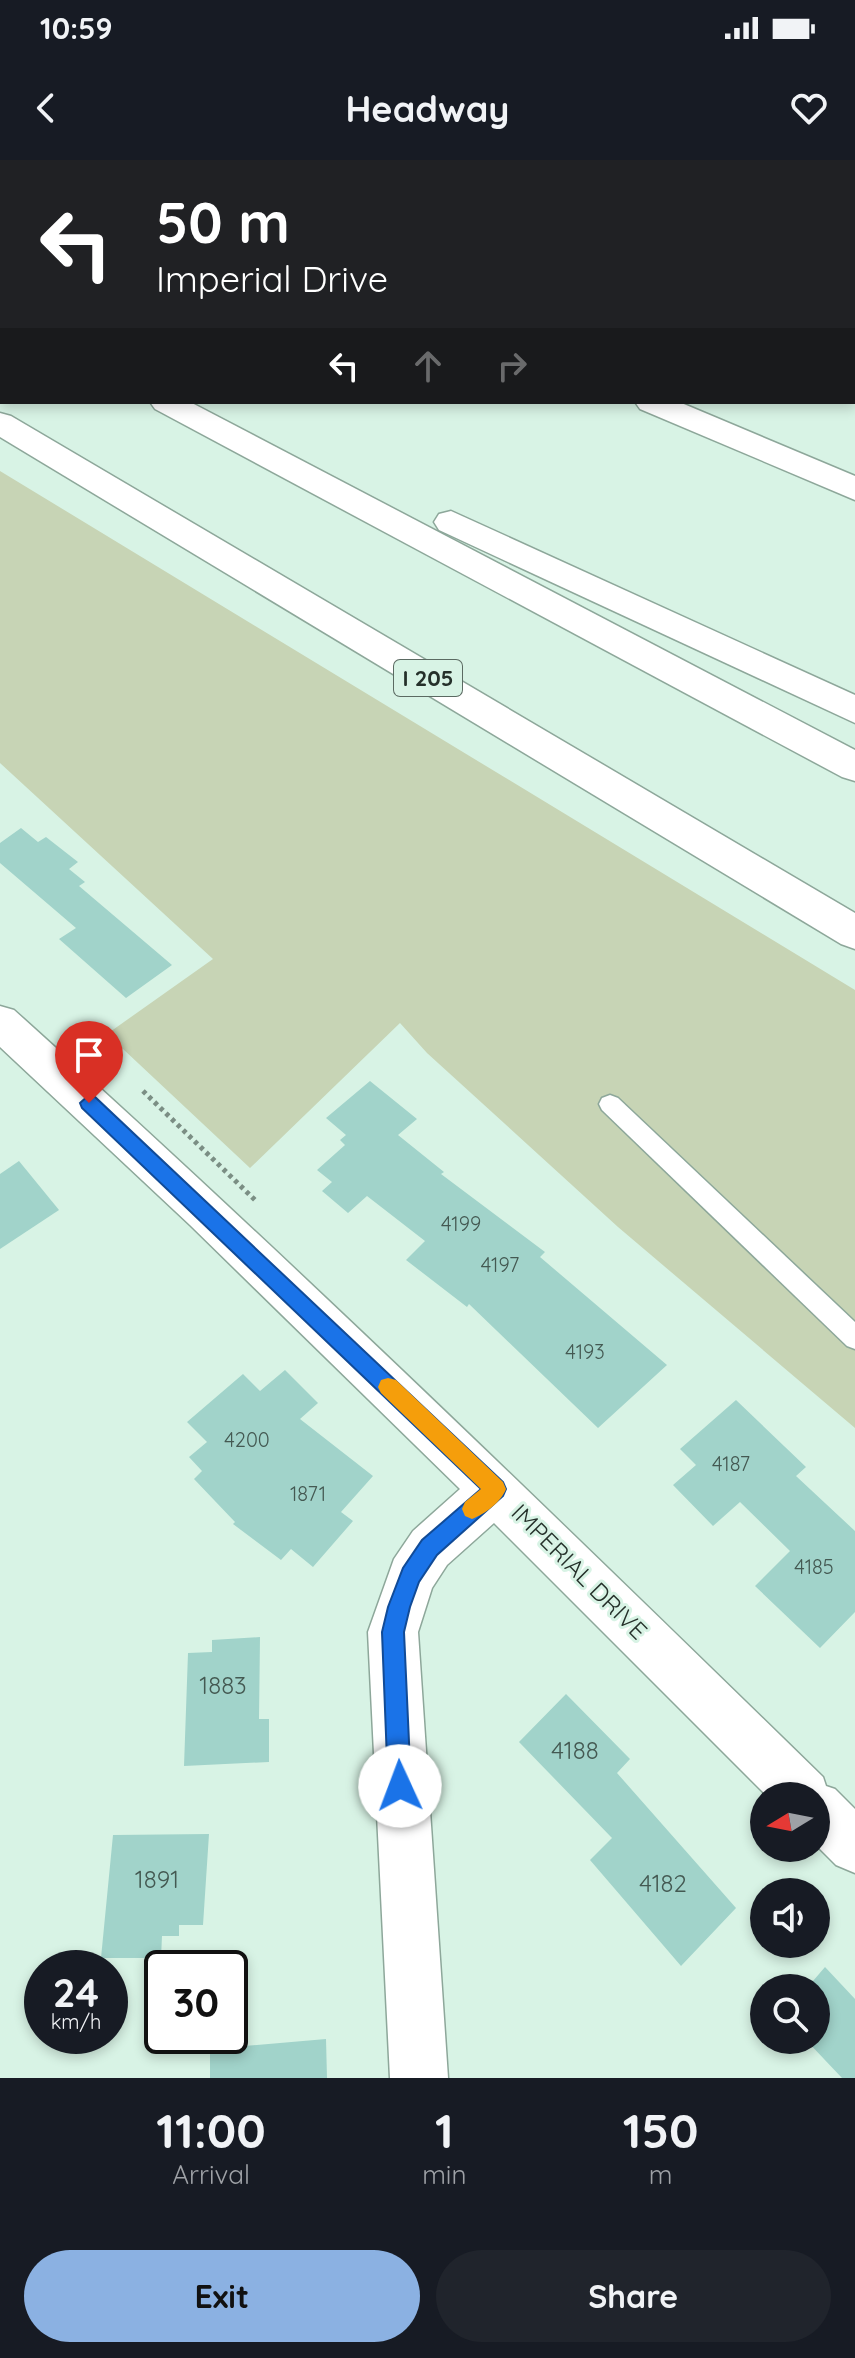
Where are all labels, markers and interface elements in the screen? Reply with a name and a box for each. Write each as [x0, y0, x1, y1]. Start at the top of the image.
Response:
text: 10:59 [40, 9, 113, 47]
icon: back [24, 86, 68, 130]
text: Headway [345, 86, 510, 131]
icon: heart [787, 86, 831, 130]
text: 50 m [156, 187, 290, 257]
icon: left [24, 192, 128, 296]
text: Imperial Drive [156, 256, 388, 301]
icon: left [322, 344, 366, 388]
icon: ahead [406, 344, 450, 388]
icon: right [490, 344, 534, 388]
road number: I 205 [394, 660, 462, 696]
pin [55, 1021, 123, 1103]
icon: arrive [67, 1033, 111, 1077]
house number: 4199 [441, 1211, 481, 1236]
house number: 4197 [481, 1252, 519, 1277]
house number: 4193 [565, 1339, 605, 1364]
house number: 4200 [224, 1427, 270, 1452]
house number: 4187 [712, 1451, 750, 1476]
house number: 1871 [290, 1481, 326, 1506]
street label: IMPERIAL DRIVE [506, 1497, 654, 1645]
house number: 4185 [794, 1554, 834, 1579]
house number: 1883 [199, 1670, 247, 1700]
house number: 4188 [551, 1735, 599, 1765]
position arrow [358, 1744, 442, 1828]
north arrow [750, 1782, 830, 1862]
map controls [750, 1782, 830, 2054]
house number: 1891 [135, 1864, 179, 1894]
house number: 4182 [639, 1868, 687, 1898]
button: sound [750, 1878, 830, 1958]
speed limit sign: 30 [144, 1950, 248, 2054]
text: 24 [53, 1967, 99, 2017]
button: search [750, 1974, 830, 2054]
text: km/h [51, 2009, 101, 2034]
text: 11:00 [156, 2100, 266, 2160]
text: 1 [435, 2100, 454, 2160]
text: 150 [623, 2100, 699, 2160]
text: Arrival [172, 2158, 250, 2191]
text: min [422, 2158, 466, 2191]
text: m [649, 2158, 673, 2191]
button: Exit [24, 2250, 420, 2342]
button: Share [436, 2250, 831, 2342]

